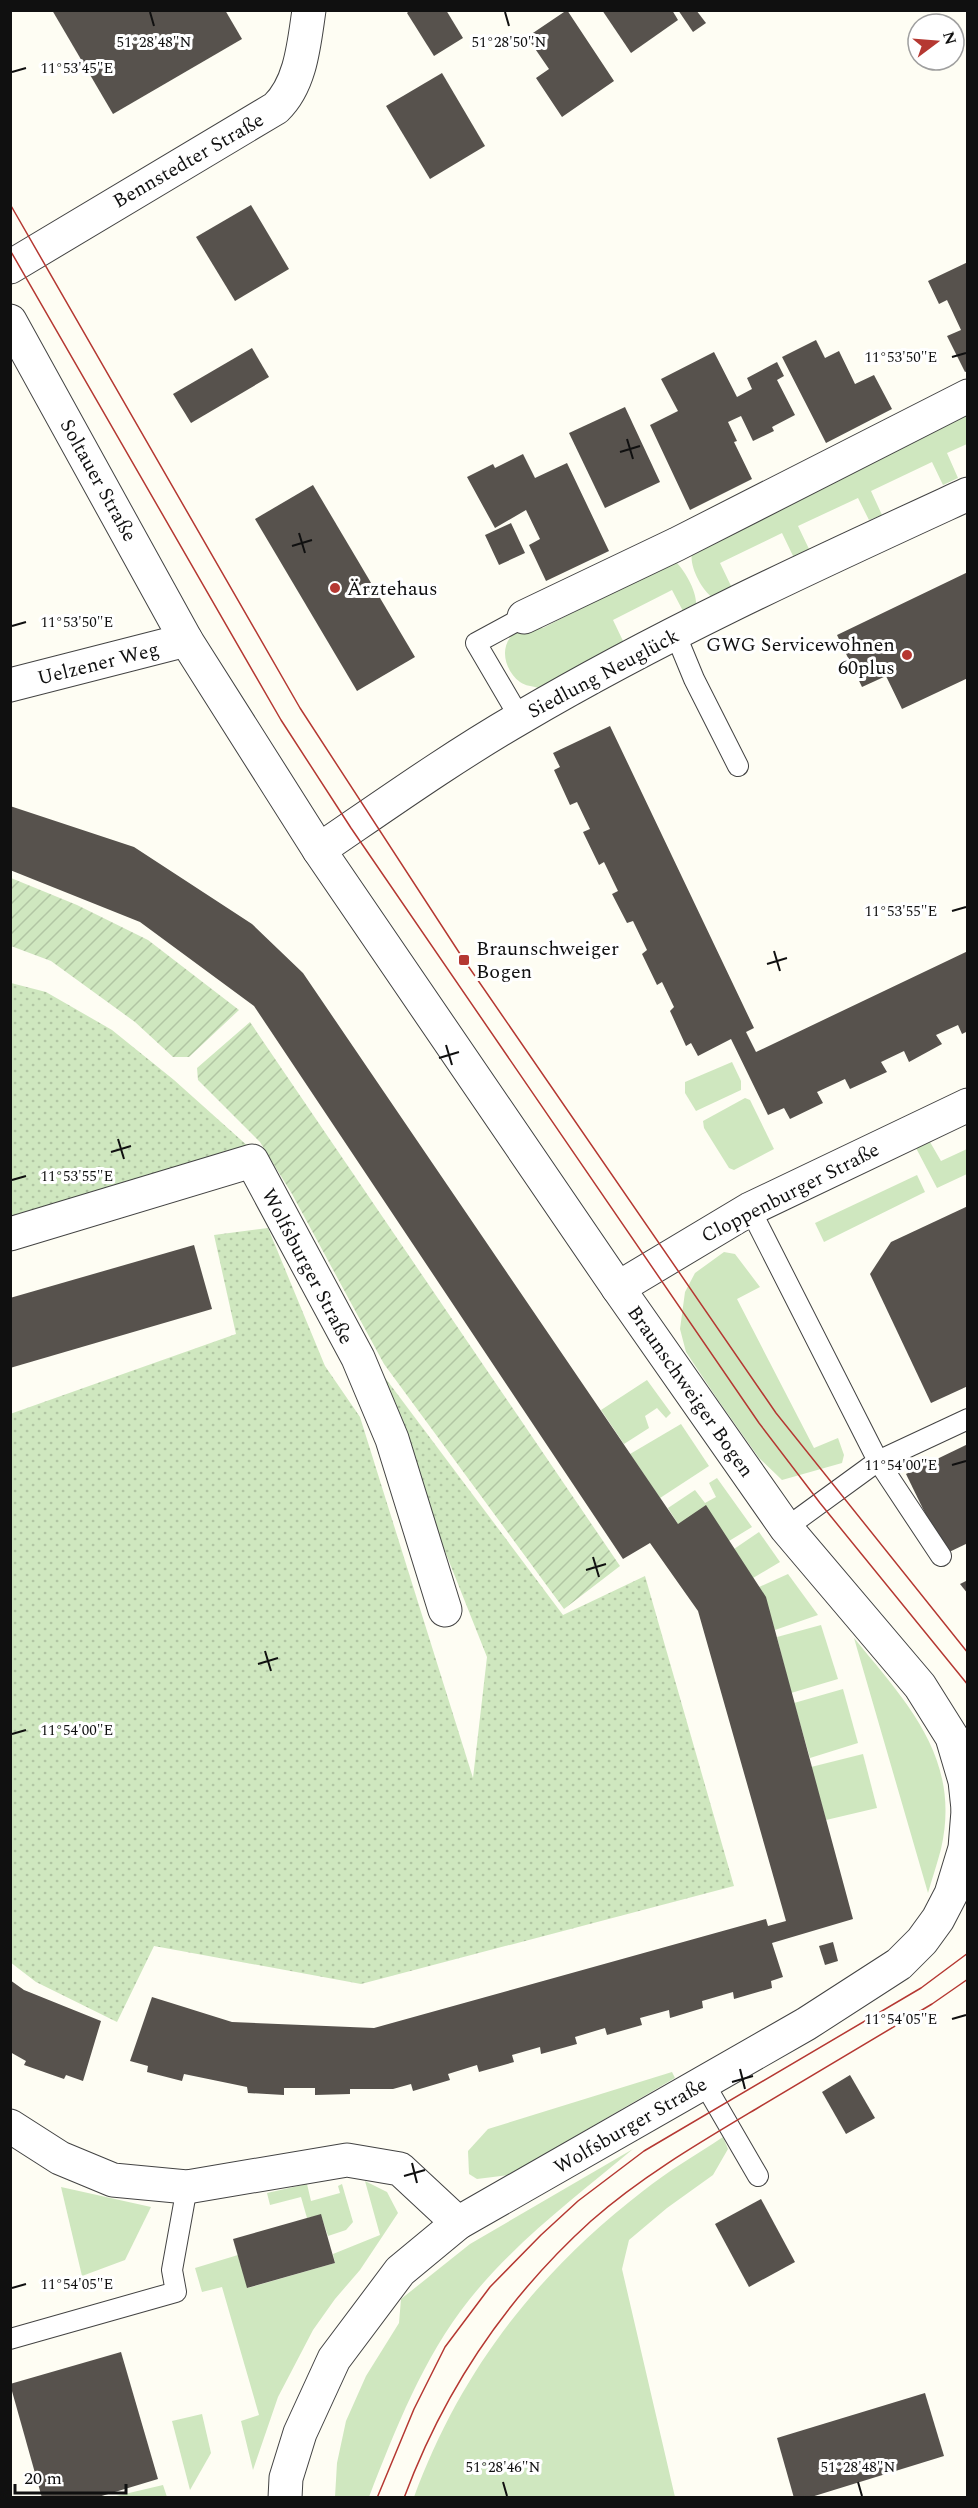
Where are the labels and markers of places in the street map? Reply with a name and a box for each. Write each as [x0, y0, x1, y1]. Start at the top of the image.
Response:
place label: Ärztehaus [347, 574, 438, 604]
marker: Ärztehaus [328, 581, 342, 595]
place label: GWG Servicewohnen 60plus [706, 630, 895, 683]
marker: GWG Servicewohnen 60plus [900, 648, 914, 662]
place label: Braunschweiger Bogen [476, 934, 619, 987]
marker: Braunschweiger Bogen [457, 953, 471, 967]

